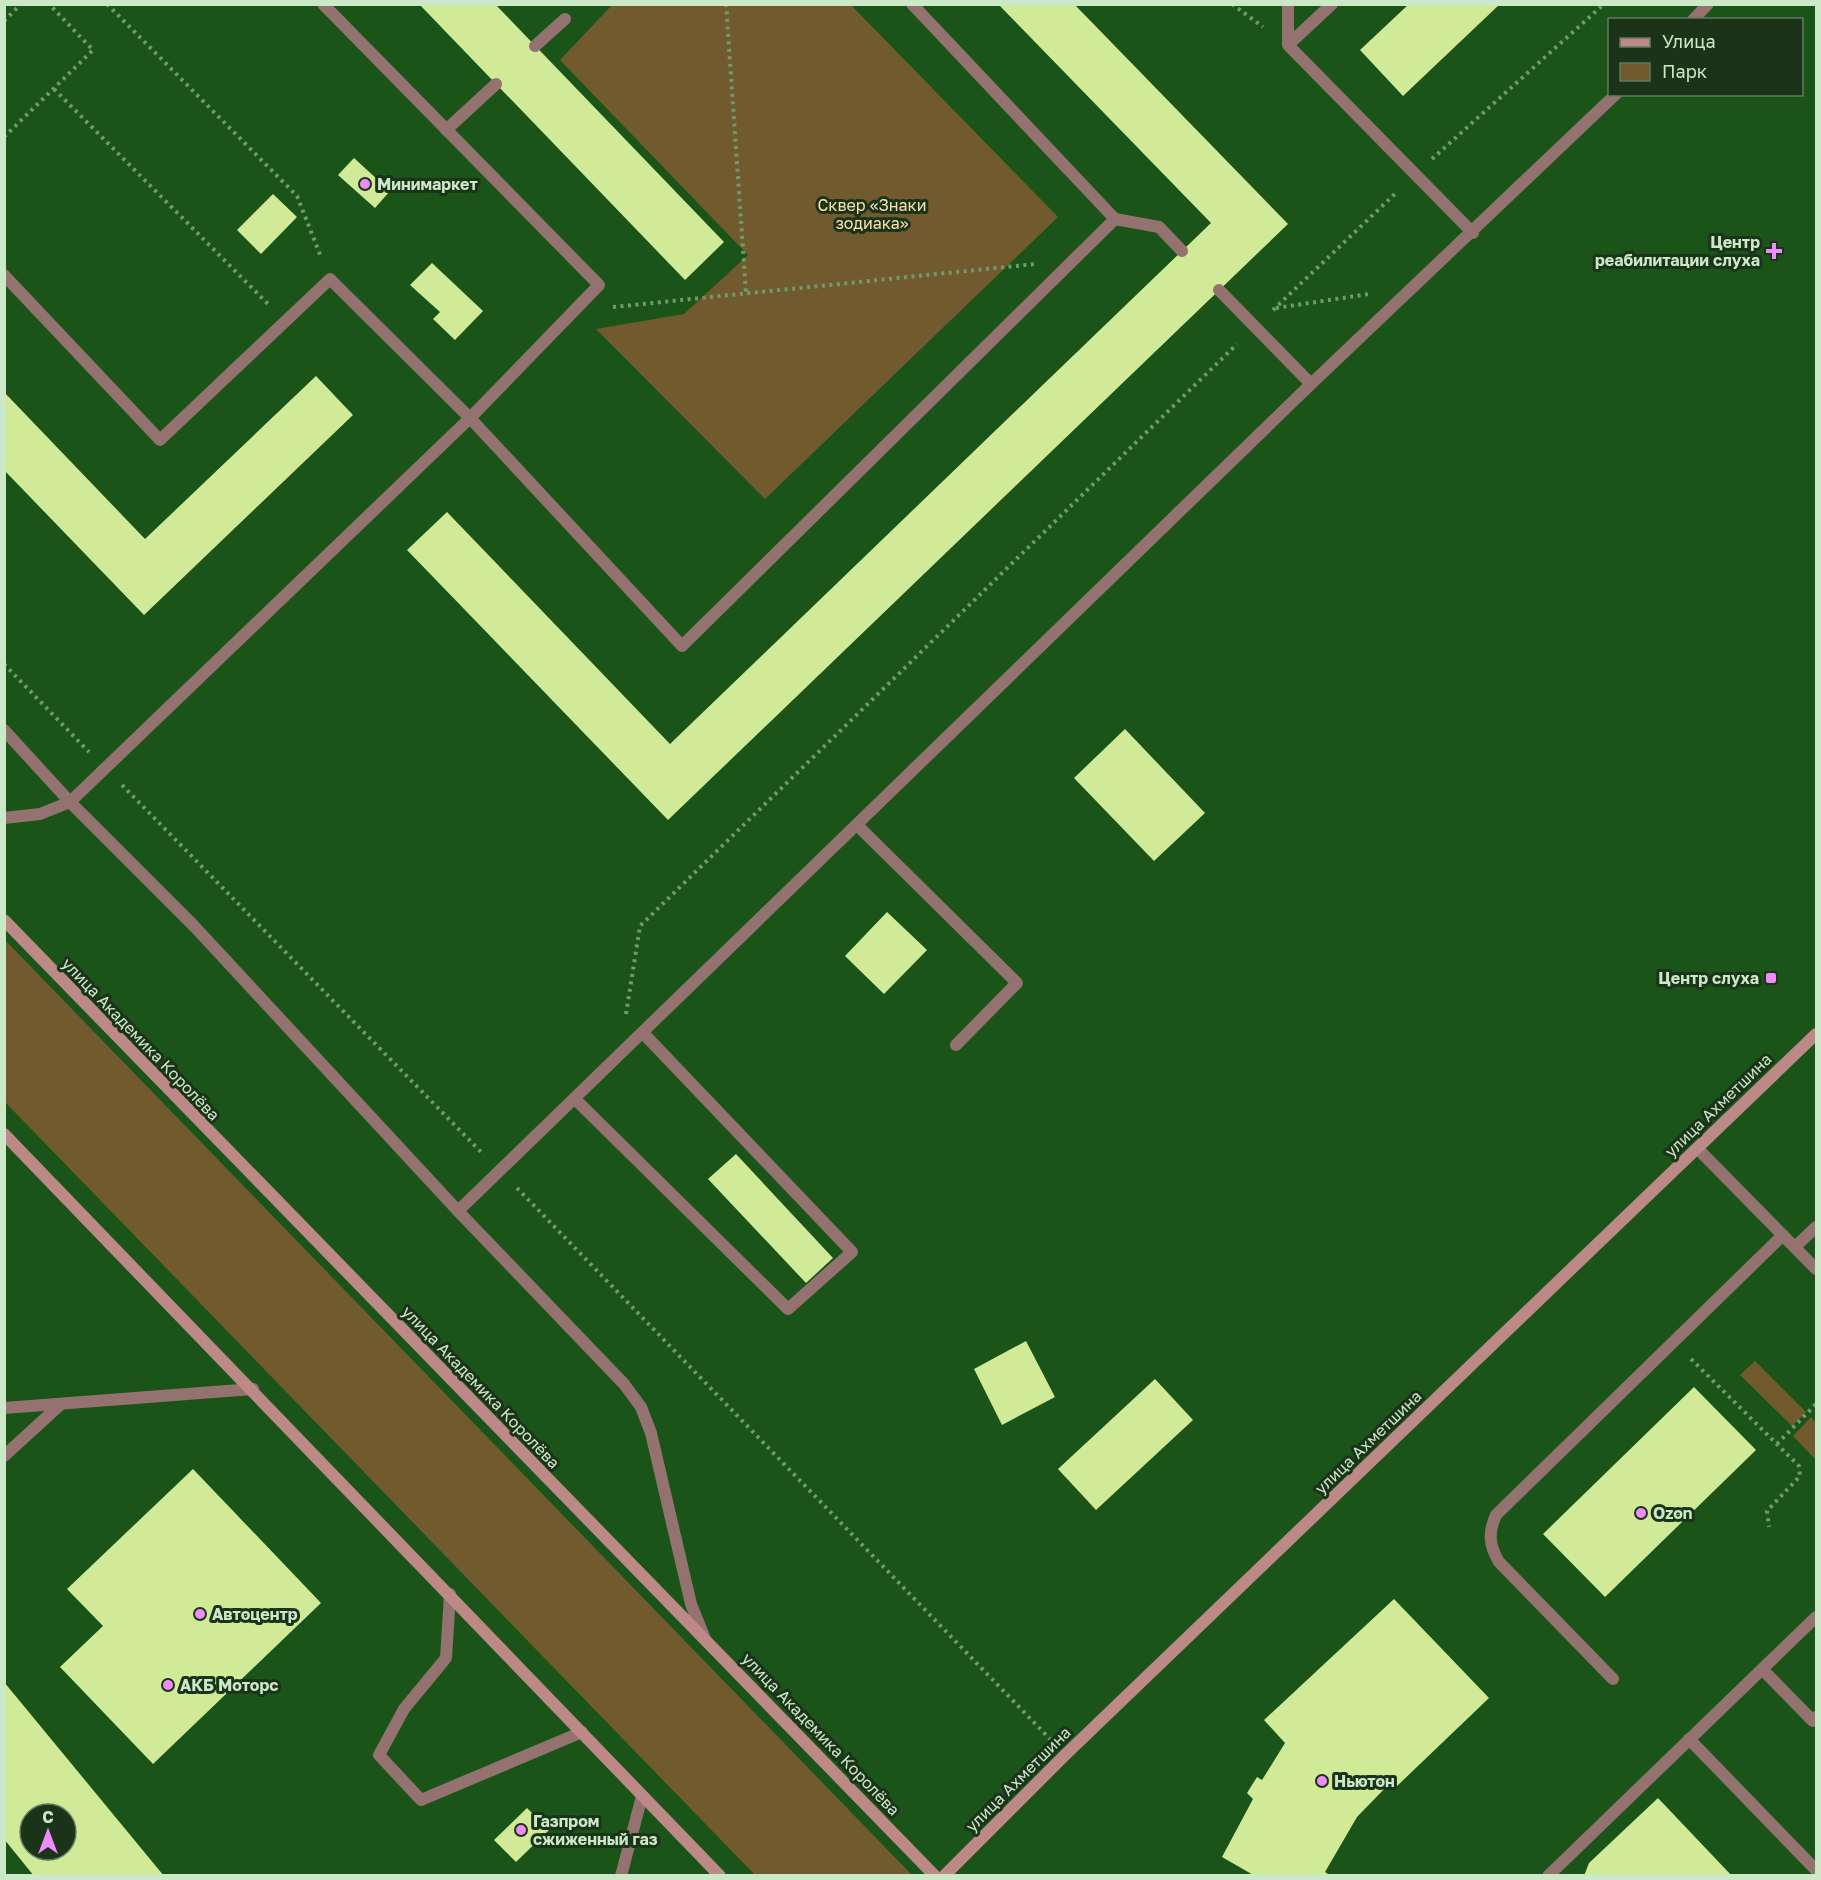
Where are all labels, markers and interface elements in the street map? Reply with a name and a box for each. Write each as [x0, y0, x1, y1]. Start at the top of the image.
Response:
legend [1608, 18, 1803, 96]
text: Улица [1662, 30, 1716, 52]
text: Парк [1662, 60, 1707, 82]
place label: Минимаркет [377, 174, 478, 194]
marker: Минимаркет [358, 177, 372, 191]
park label: Сквер «Знаки зодиака» [817, 195, 927, 233]
place label: Центр реабилитации слуха [1595, 232, 1760, 270]
marker: Центр реабилитации слуха [1765, 242, 1783, 260]
street label: улица Академика Королёва [58, 953, 224, 1125]
place label: Центр слуха [1658, 968, 1759, 988]
marker: Центр слуха [1764, 971, 1778, 985]
street label: улица Ахметшина [1660, 1049, 1776, 1161]
street label: улица Академика Королёва [398, 1301, 564, 1473]
street label: улица Ахметшина [1310, 1386, 1426, 1498]
place label: Ozon [1653, 1503, 1693, 1523]
marker: Ozon [1634, 1506, 1648, 1520]
place label: Автоцентр [212, 1604, 298, 1624]
marker: Автоцентр [193, 1607, 207, 1621]
street label: улица Академика Королёва [738, 1648, 904, 1820]
place label: АКБ Моторс [180, 1675, 278, 1695]
marker: АКБ Моторс [161, 1678, 175, 1692]
street label: улица Ахметшина [961, 1722, 1075, 1836]
place label: Ньютон [1334, 1771, 1395, 1791]
marker: Ньютон [1315, 1774, 1329, 1788]
north arrow [18, 1802, 78, 1862]
text: С [42, 1807, 54, 1827]
place label: Газпром сжиженный газ [533, 1811, 658, 1849]
marker: Газпром сжиженный газ [514, 1823, 528, 1837]

